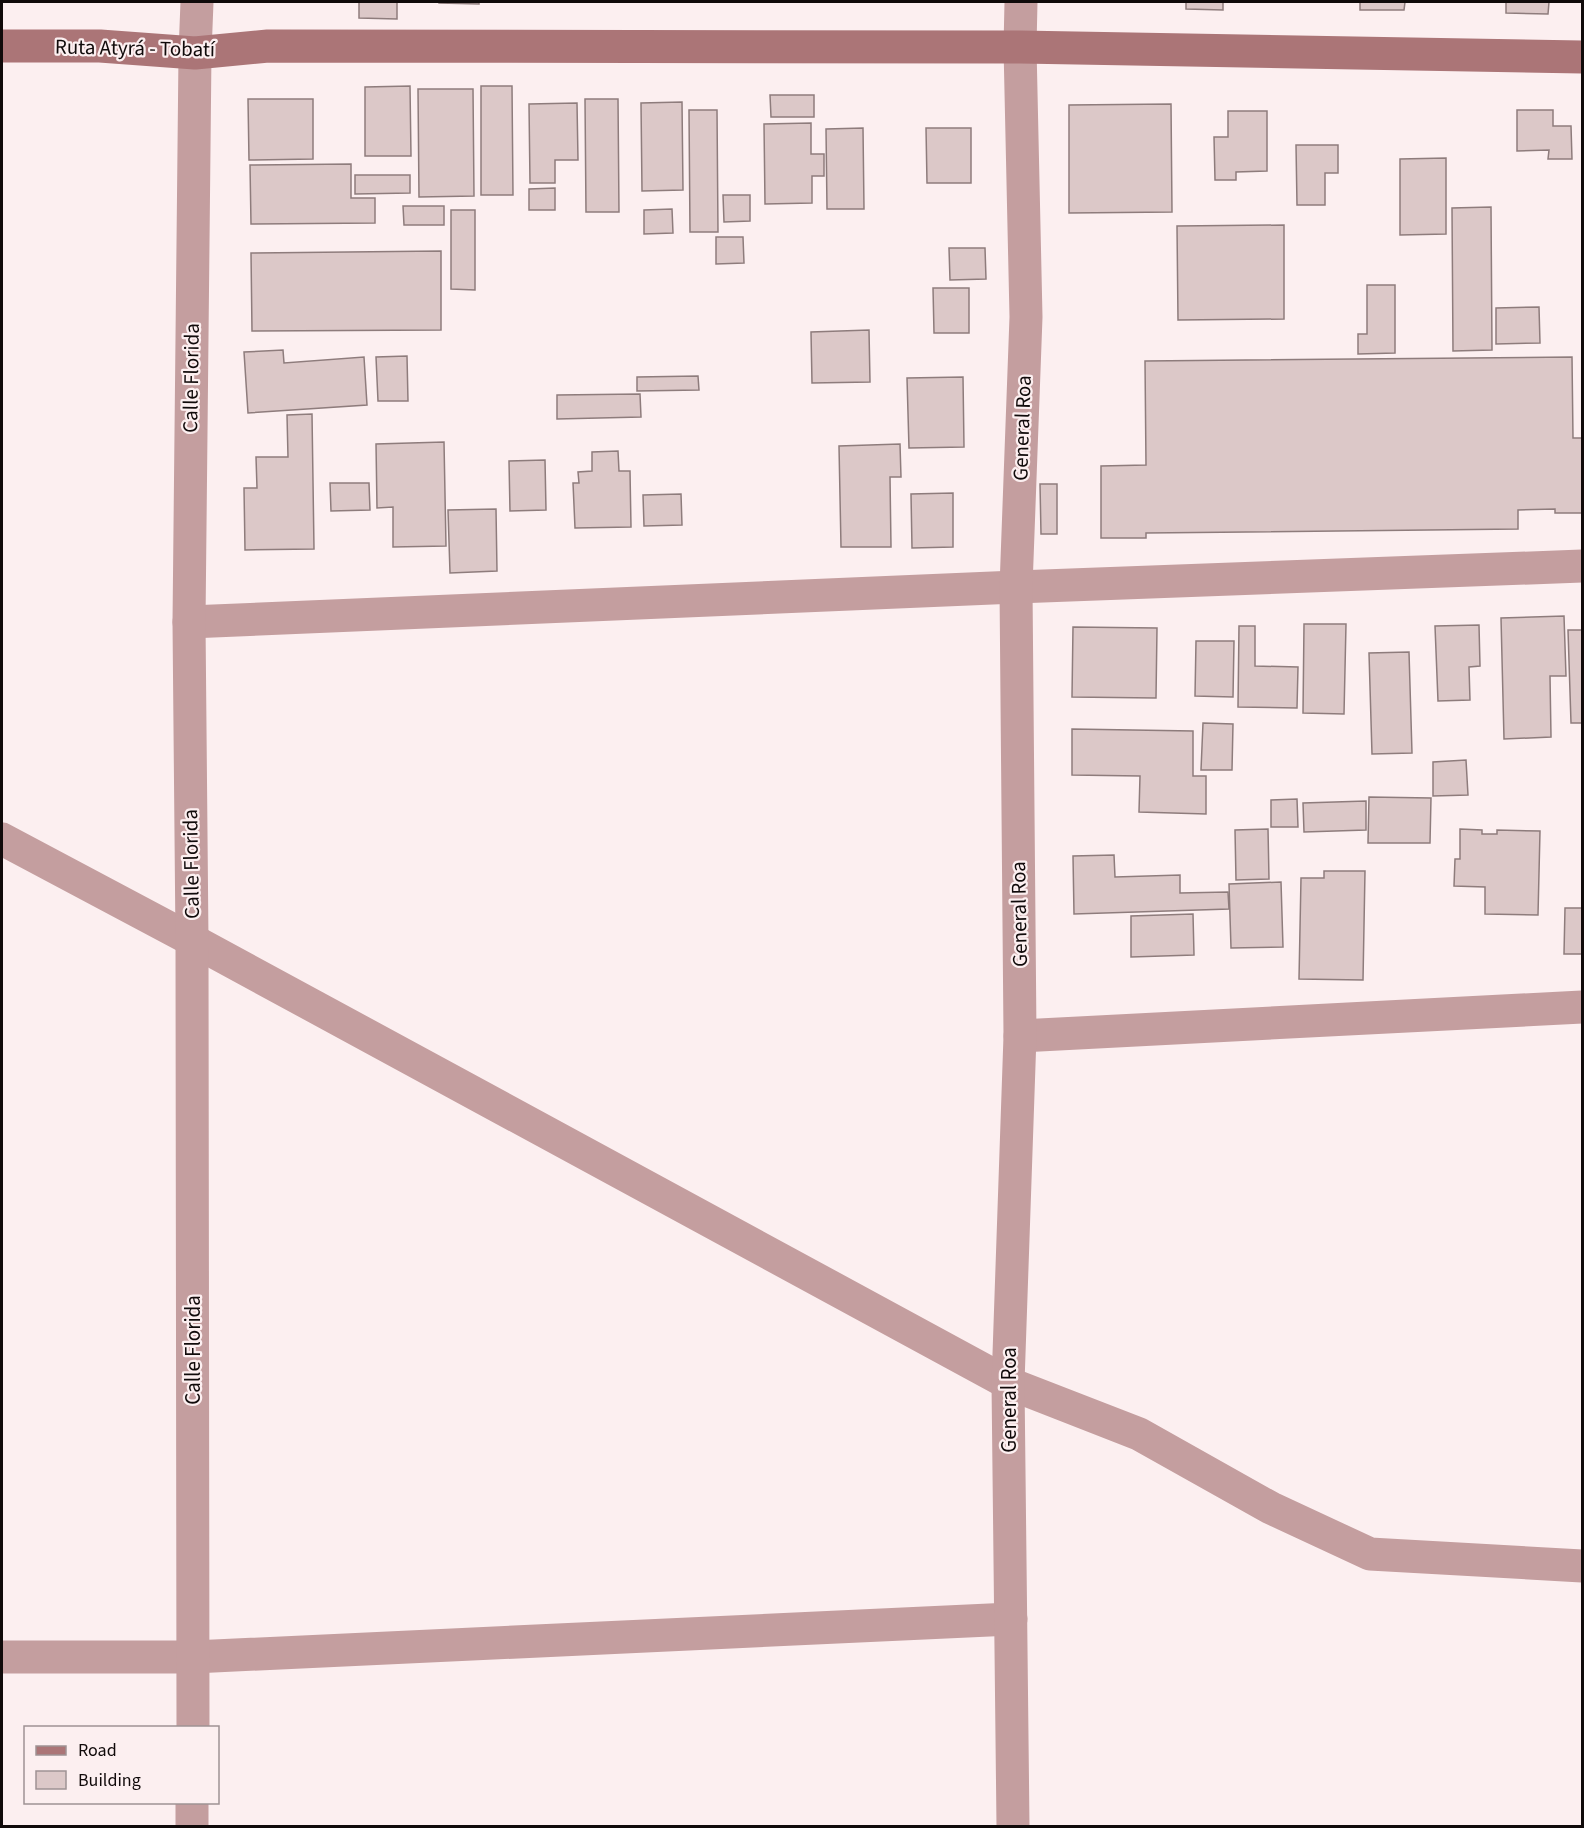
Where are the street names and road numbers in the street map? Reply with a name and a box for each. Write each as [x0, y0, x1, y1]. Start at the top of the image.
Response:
street label: Ruta Atyrá - Tobatí [55, 32, 216, 64]
street label: Calle Florida [175, 323, 207, 433]
street label: General Roa [1005, 375, 1039, 481]
street label: Calle Florida [175, 809, 207, 919]
street label: General Roa [1003, 861, 1035, 967]
street label: Calle Florida [178, 1295, 208, 1405]
street label: General Roa [994, 1347, 1024, 1453]

